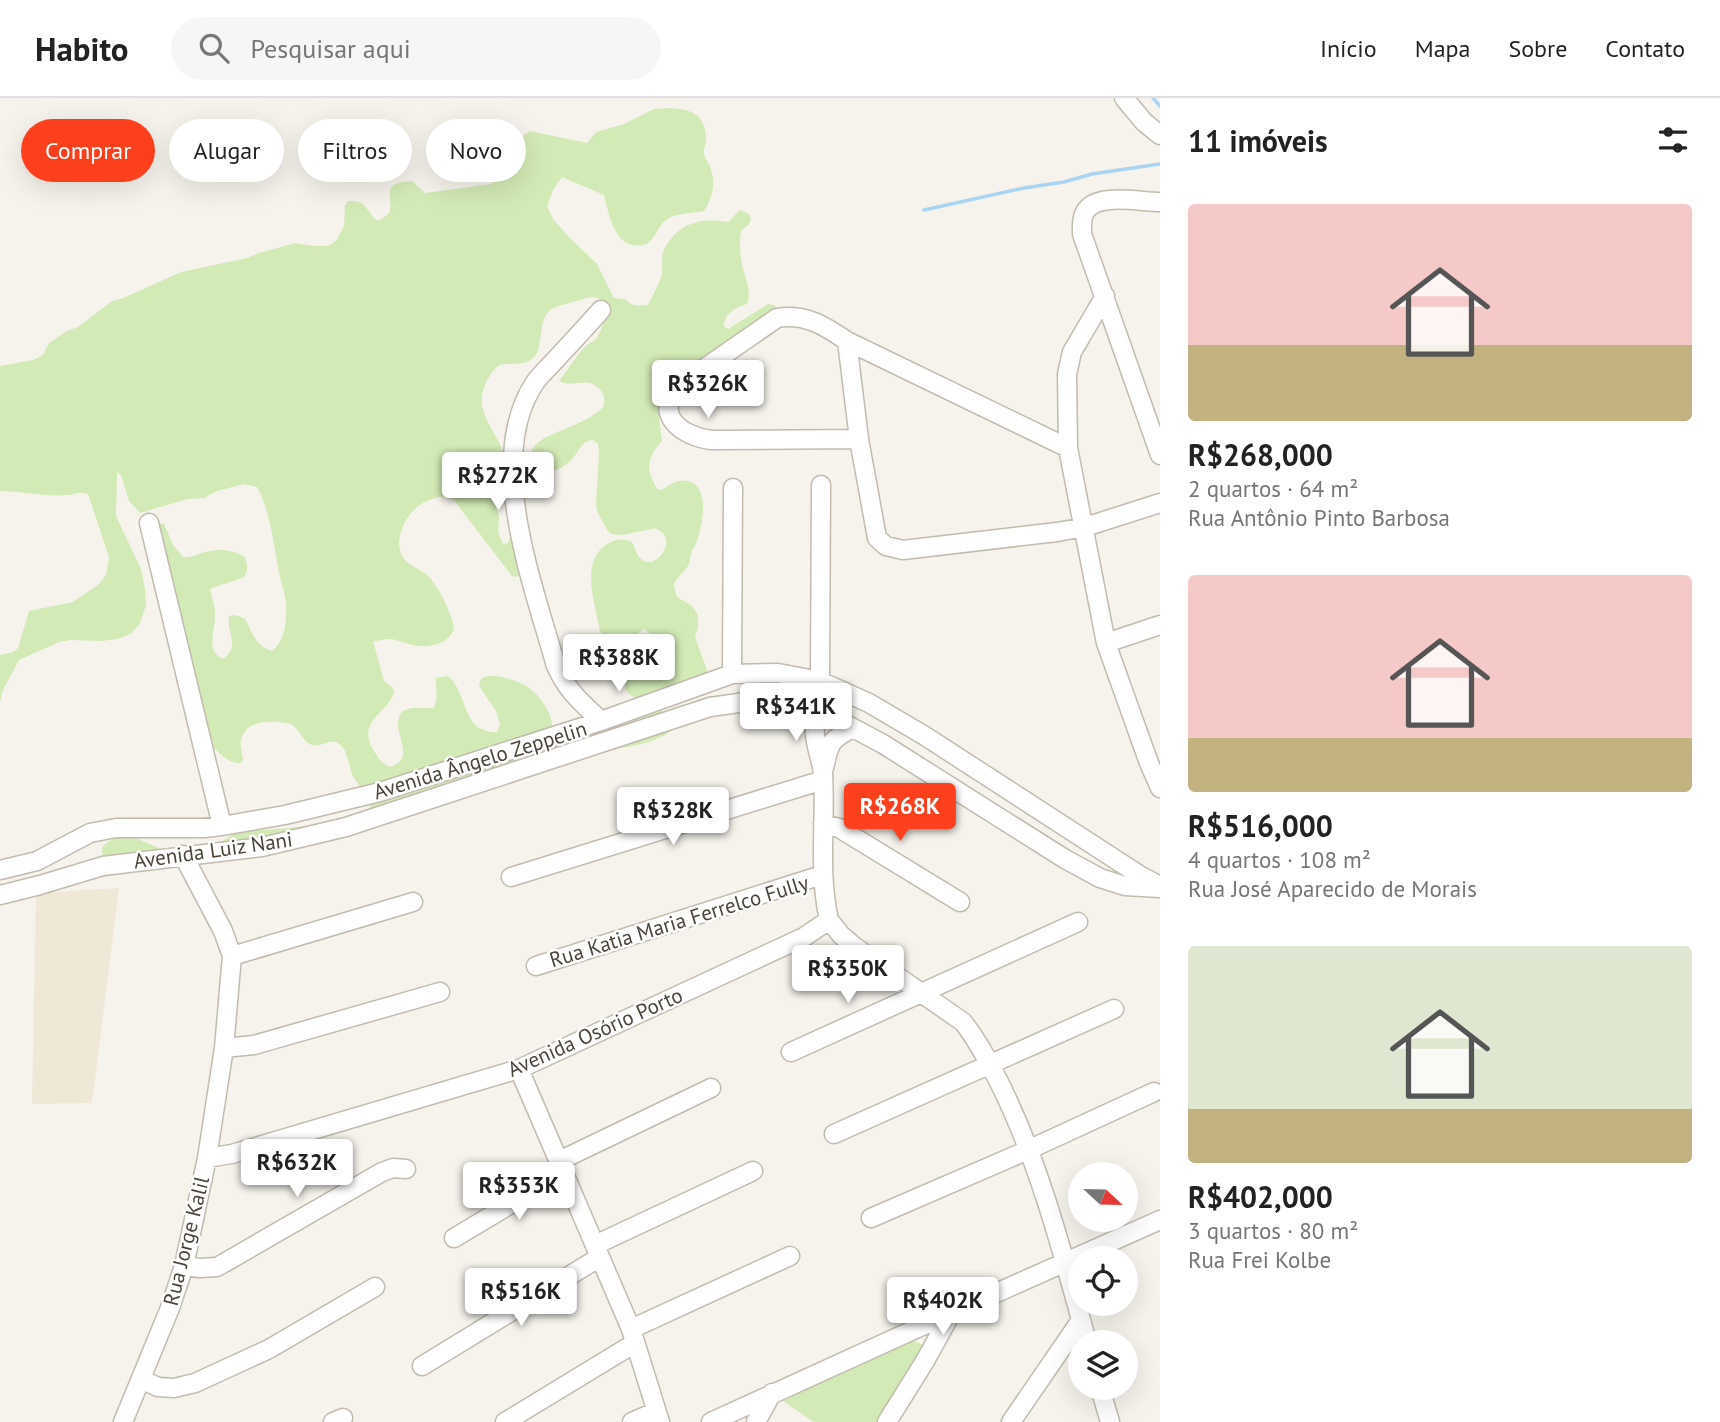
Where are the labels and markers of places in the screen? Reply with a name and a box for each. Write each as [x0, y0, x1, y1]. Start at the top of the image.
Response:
pin: R$326K [651, 360, 765, 420]
pin: R$272K [441, 452, 555, 512]
pin: R$388K [562, 634, 676, 694]
pin: R$341K [739, 684, 853, 743]
pin: R$268K [843, 784, 957, 843]
pin: R$328K [616, 788, 730, 847]
pin: R$350K [791, 946, 905, 1005]
pin: R$632K [240, 1140, 354, 1199]
pin: R$353K [462, 1162, 576, 1222]
pin: R$516K [464, 1268, 578, 1328]
pin: R$402K [886, 1278, 1000, 1337]

